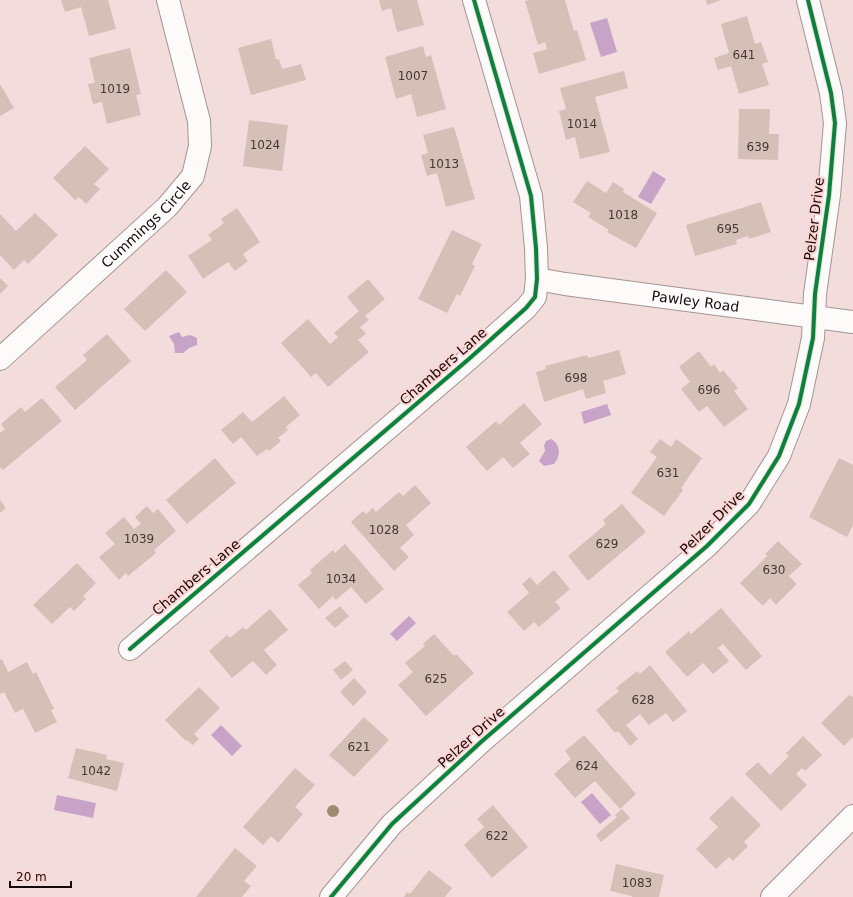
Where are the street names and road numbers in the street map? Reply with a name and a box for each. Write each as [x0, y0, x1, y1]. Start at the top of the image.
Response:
street label: Pelzer Drive [801, 176, 827, 262]
street label: Cummings Circle [98, 177, 194, 271]
street label: Pawley Road [651, 288, 740, 315]
street label: Chambers Lane [396, 324, 490, 408]
street label: Pelzer Drive [677, 487, 747, 557]
street label: Chambers Lane [149, 536, 243, 618]
street label: Pelzer Drive [434, 703, 508, 771]

